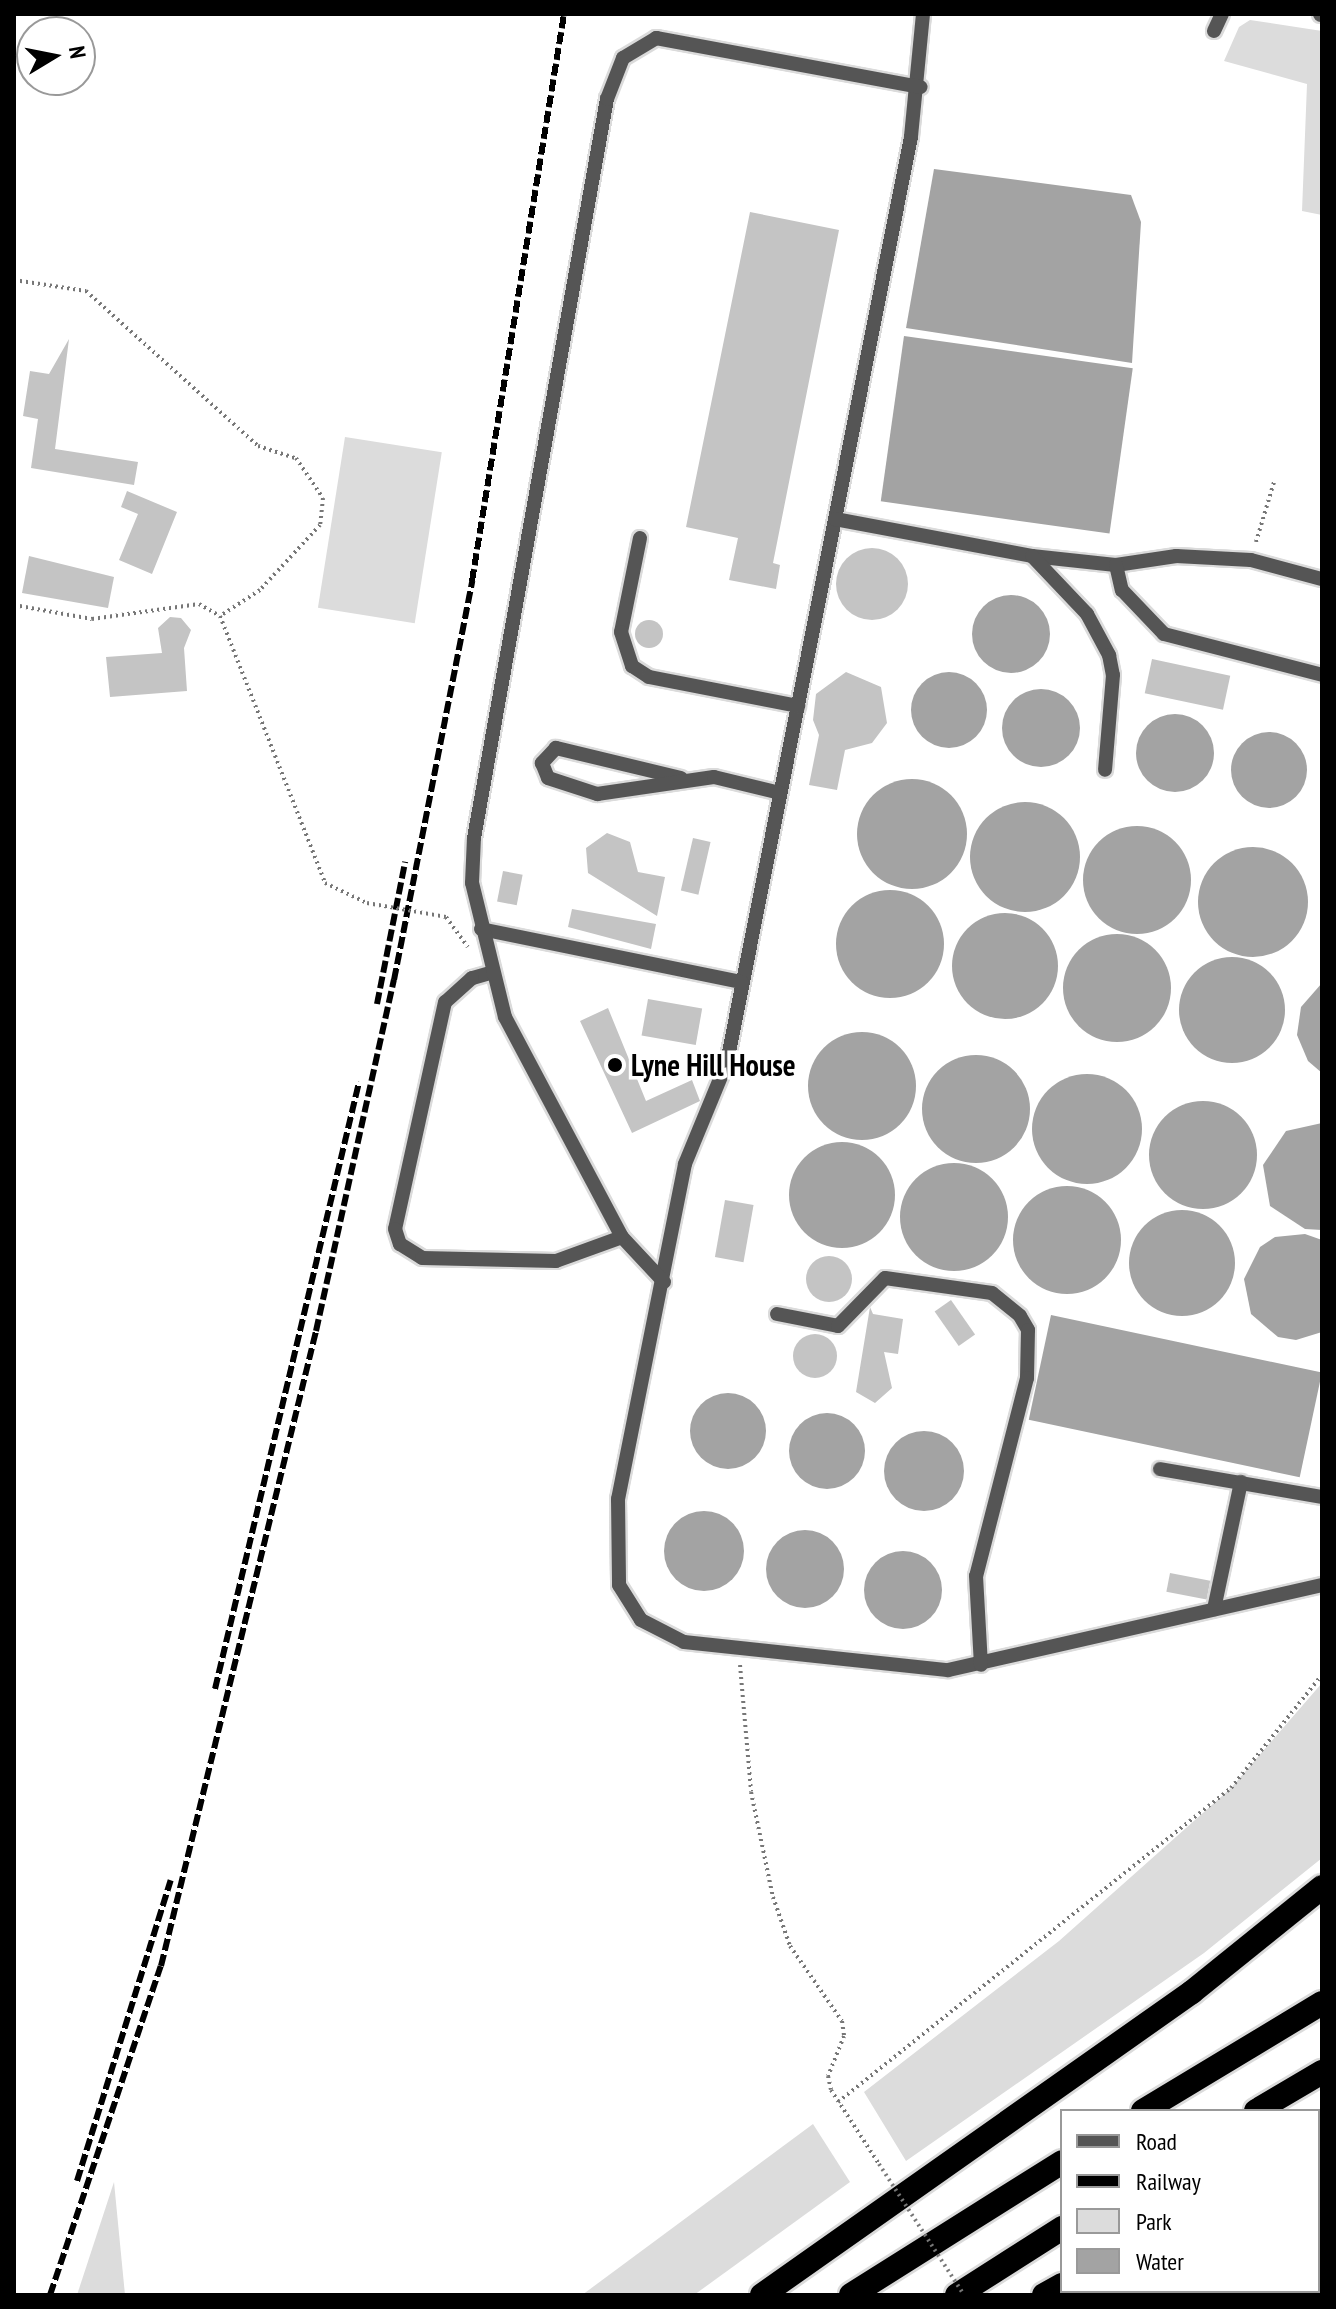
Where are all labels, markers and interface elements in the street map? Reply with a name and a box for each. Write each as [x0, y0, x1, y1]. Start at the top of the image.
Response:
north arrow [16, 16, 96, 96]
text: N [63, 44, 92, 60]
place label: Lyne Hill House [631, 1047, 796, 1083]
marker: Lyne Hill House [606, 1056, 624, 1074]
legend [1060, 2109, 1320, 2293]
text: Road [1136, 2126, 1177, 2157]
text: Railway [1136, 2166, 1201, 2197]
text: Park [1136, 2206, 1172, 2237]
text: Water [1136, 2246, 1184, 2277]

